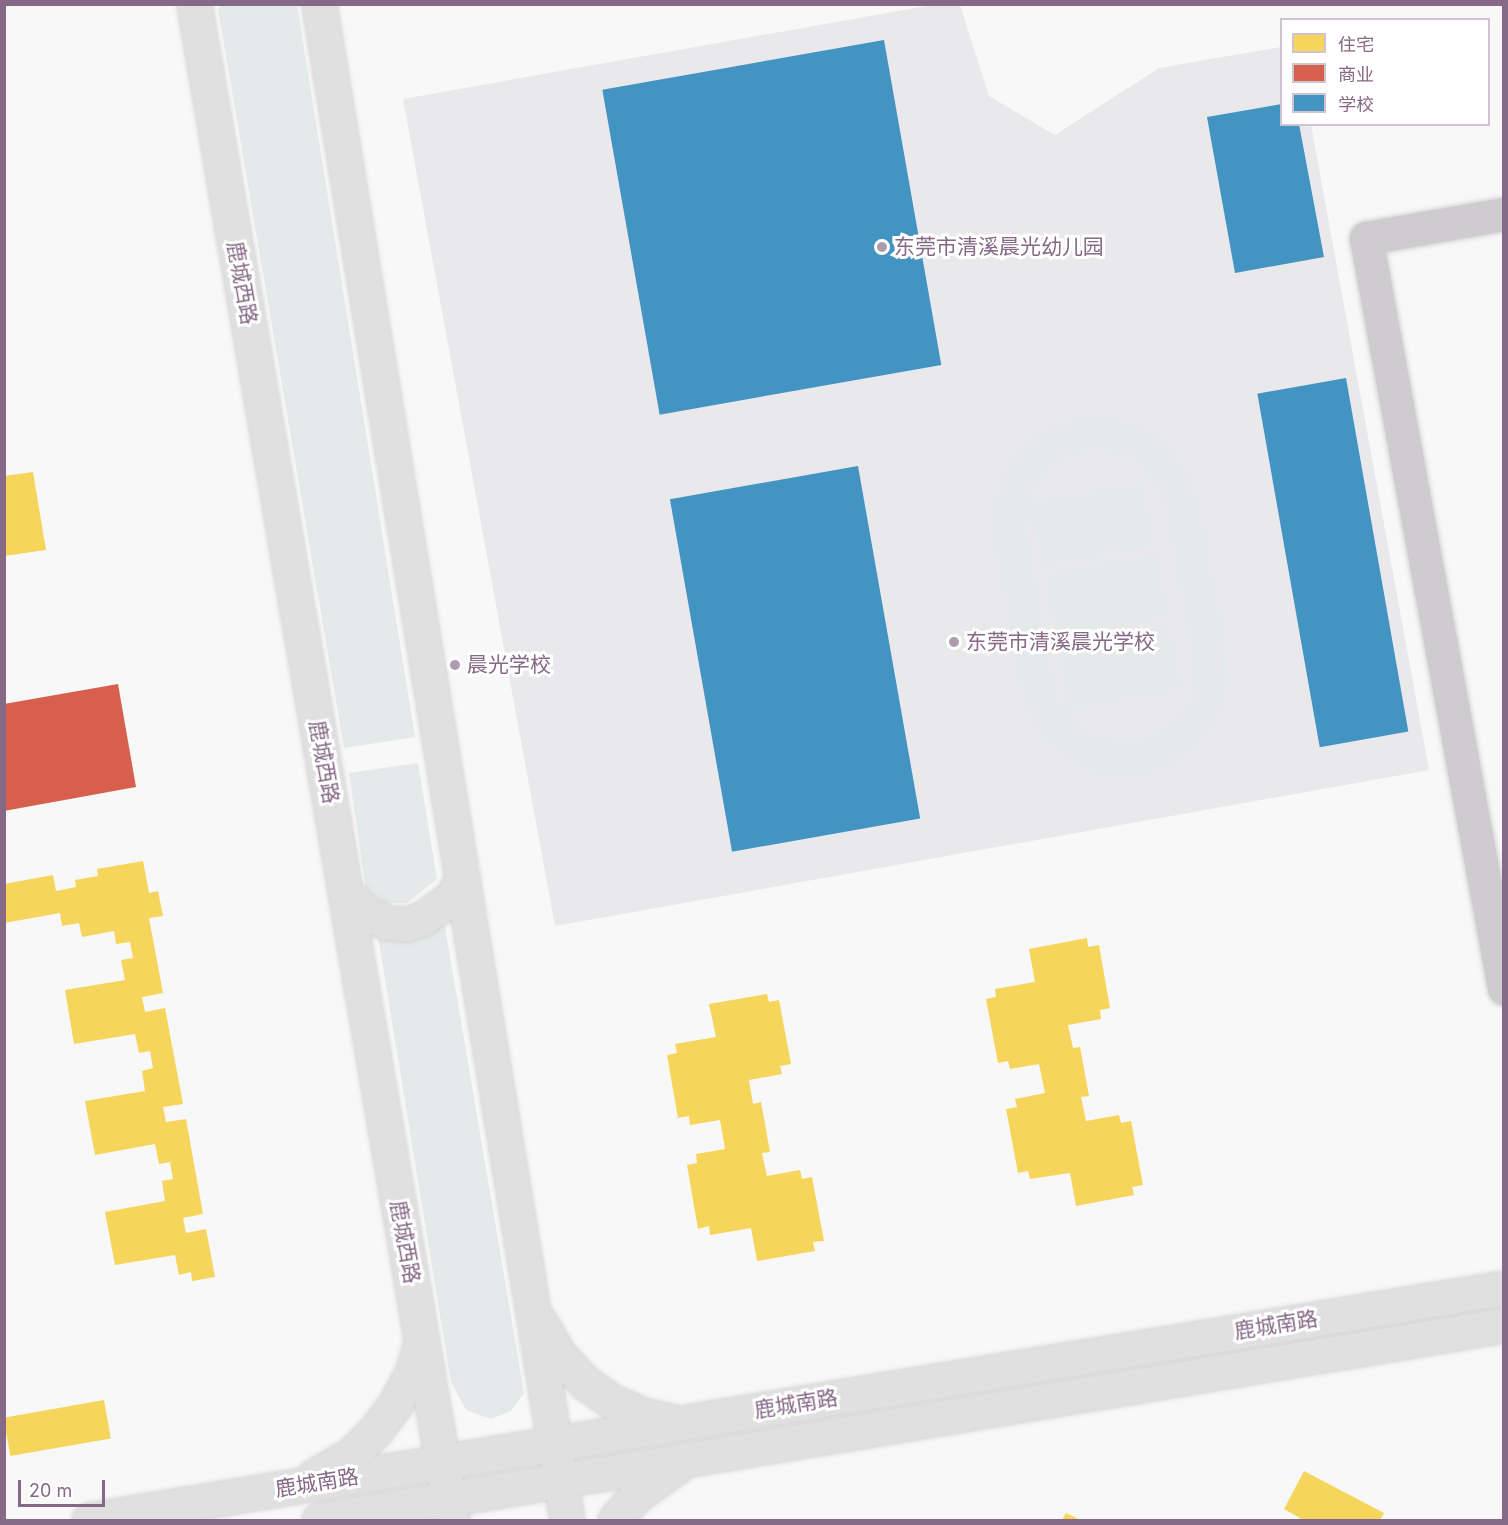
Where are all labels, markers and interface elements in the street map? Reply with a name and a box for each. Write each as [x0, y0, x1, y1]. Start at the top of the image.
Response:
legend [1280, 18, 1490, 126]
text: 住宅 [1338, 34, 1374, 55]
text: 商业 [1338, 64, 1374, 85]
text: 学校 [1338, 94, 1374, 115]
place label: 东莞市清溪晨光幼儿园 [894, 234, 1104, 260]
street label: 鹿城西路 [222, 239, 262, 327]
marker: 东莞市清溪晨光幼儿园 [875, 240, 889, 254]
place label: 东莞市清溪晨光学校 [966, 629, 1155, 655]
marker: 东莞市清溪晨光学校 [947, 635, 961, 649]
place label: 晨光学校 [467, 652, 551, 678]
marker: 晨光学校 [448, 658, 462, 672]
street label: 鹿城西路 [304, 718, 344, 806]
street label: 鹿城西路 [385, 1198, 425, 1286]
street label: 鹿城南路 [1233, 1306, 1319, 1344]
street label: 鹿城南路 [753, 1385, 839, 1423]
street label: 鹿城南路 [274, 1464, 360, 1502]
scale bar [21, 1468, 108, 1506]
text: 20 m [29, 1480, 72, 1501]

